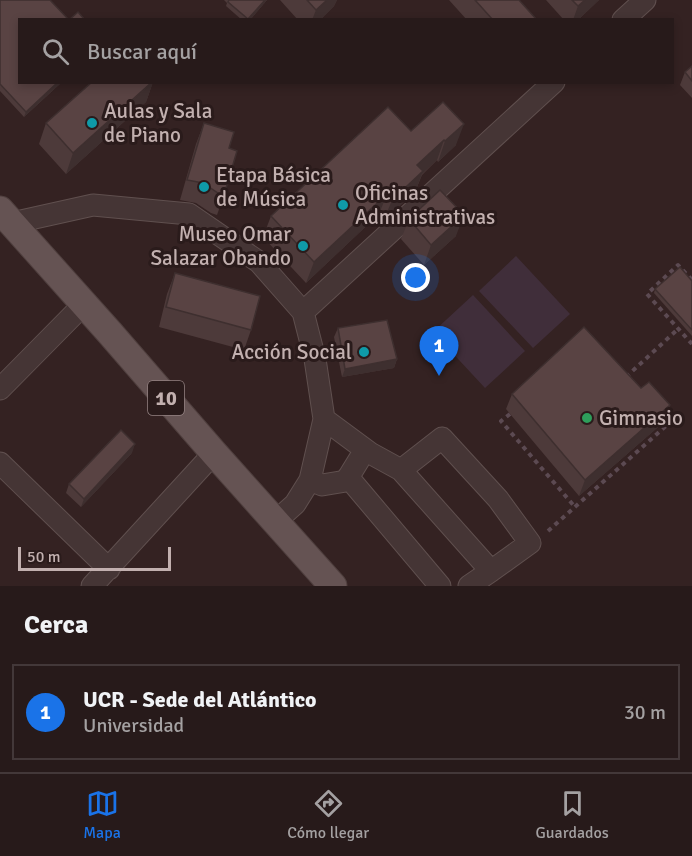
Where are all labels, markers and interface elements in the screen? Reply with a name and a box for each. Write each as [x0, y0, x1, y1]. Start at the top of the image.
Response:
search box [18, 18, 674, 84]
icon: search [39, 35, 72, 68]
text: Buscar aquí [87, 38, 197, 65]
place label: Aulas y Sala de Piano [104, 98, 212, 148]
marker: Aulas y Sala de Piano [85, 116, 99, 130]
place label: Etapa Básica de Música [216, 162, 331, 212]
marker: Etapa Básica de Música [197, 180, 211, 194]
place label: Oficinas Administrativas [355, 180, 495, 230]
marker: Oficinas Administrativas [336, 198, 350, 212]
place label: Museo Omar Salazar Obando [150, 221, 291, 271]
marker: Museo Omar Salazar Obando [296, 239, 310, 253]
your location [401, 263, 430, 292]
pin: 1 [420, 326, 458, 376]
place label: Acción Social [232, 339, 352, 365]
marker: Acción Social [357, 345, 371, 359]
road number: 10 [148, 381, 184, 415]
place label: Gimnasio [599, 405, 683, 431]
marker: Gimnasio [580, 411, 594, 425]
scale bar [18, 544, 171, 572]
text: 50 m [27, 547, 61, 567]
text: Cerca [24, 609, 88, 641]
text: UCR - Sede del Atlántico [83, 686, 317, 713]
text: 1 [40, 700, 51, 725]
text: 30 m [624, 700, 666, 725]
text: Universidad [83, 713, 184, 738]
tab: Mapa [83, 787, 121, 843]
tab: Cómo llegar [287, 787, 369, 843]
tab: Guardados [536, 787, 609, 843]

